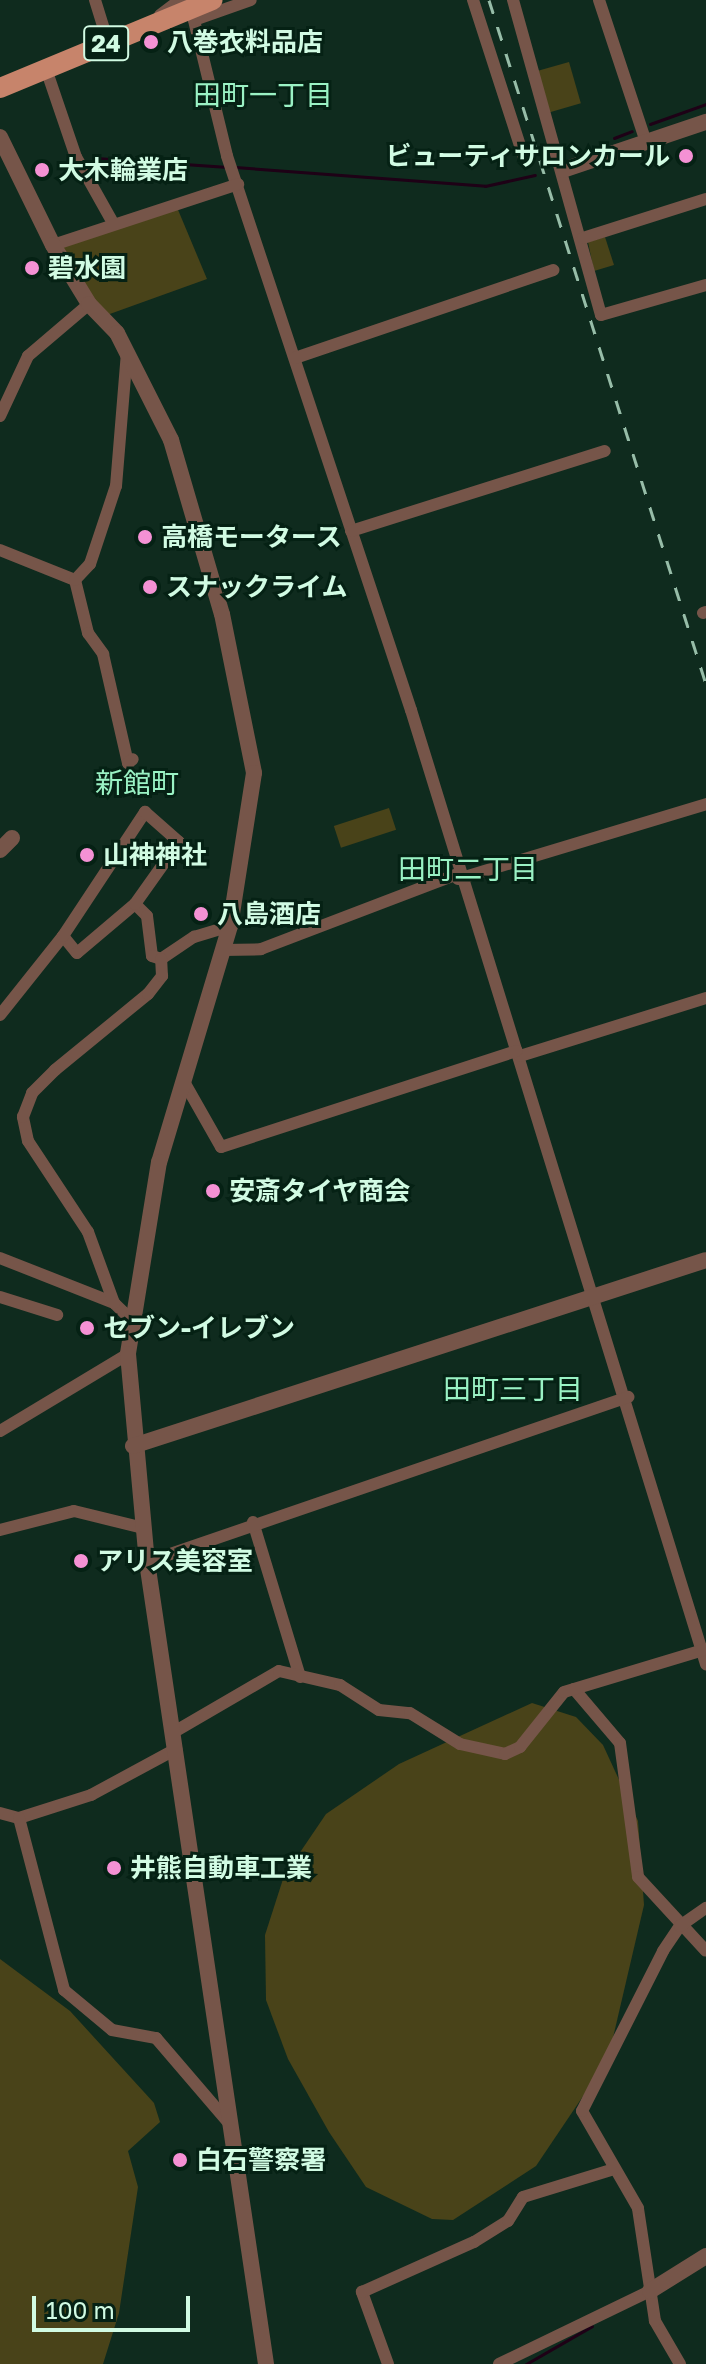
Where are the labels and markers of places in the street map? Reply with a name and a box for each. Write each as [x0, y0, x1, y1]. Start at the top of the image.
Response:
place label: 八巻衣料品店 [167, 26, 323, 58]
marker: 八巻衣料品店 [142, 33, 160, 51]
place label: ビューティサロンカール [384, 140, 670, 172]
marker: ビューティサロンカール [677, 147, 695, 165]
place label: 大木輪業店 [58, 154, 188, 186]
marker: 大木輪業店 [33, 161, 51, 179]
place label: 碧水園 [48, 252, 126, 284]
marker: 碧水園 [23, 259, 41, 277]
place label: 高橋モータース [161, 521, 343, 553]
marker: 高橋モータース [136, 528, 154, 546]
place label: スナックライム [166, 571, 348, 603]
marker: スナックライム [141, 578, 159, 596]
place label: 山神神社 [103, 839, 207, 871]
marker: 山神神社 [78, 846, 96, 864]
place label: 八島酒店 [217, 898, 321, 930]
marker: 八島酒店 [192, 905, 210, 923]
place label: 安斎タイヤ商会 [229, 1175, 411, 1207]
marker: 安斎タイヤ商会 [204, 1182, 222, 1200]
place label: セブン-イレブン [103, 1312, 295, 1344]
marker: セブン-イレブン [78, 1319, 96, 1337]
place label: アリス美容室 [97, 1545, 253, 1577]
marker: アリス美容室 [72, 1552, 90, 1570]
place label: 井熊自動車工業 [130, 1852, 312, 1884]
marker: 井熊自動車工業 [105, 1859, 123, 1877]
place label: 白石警察署 [196, 2144, 326, 2176]
marker: 白石警察署 [171, 2151, 189, 2169]

